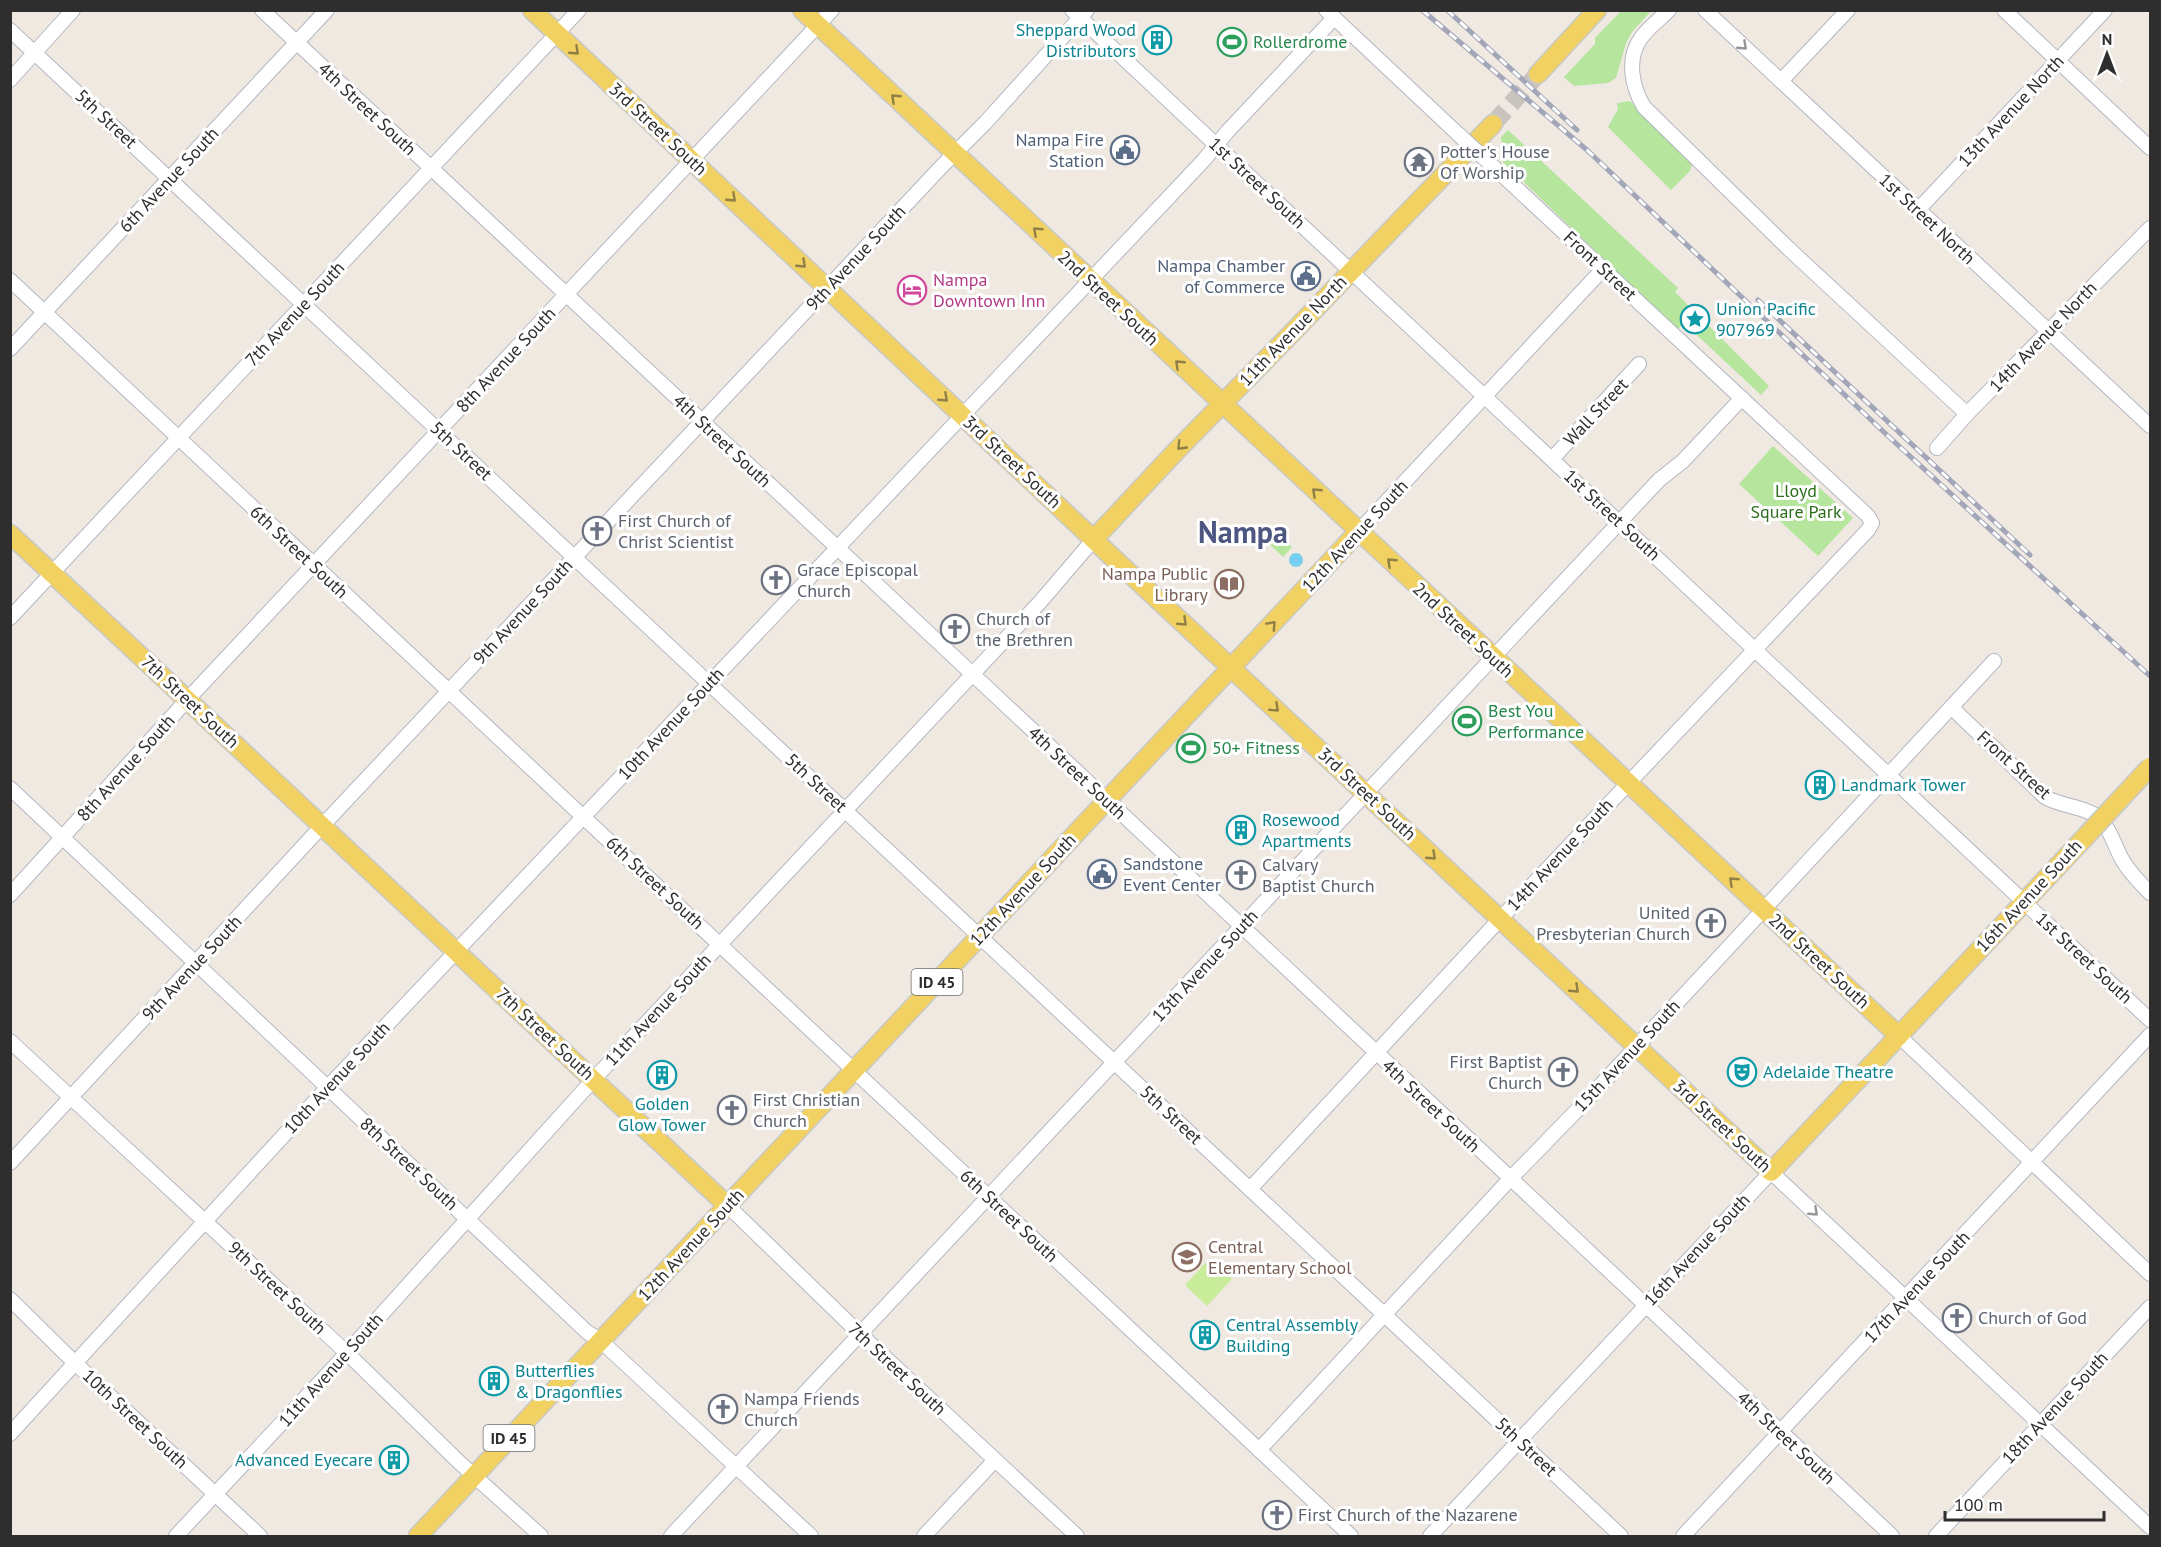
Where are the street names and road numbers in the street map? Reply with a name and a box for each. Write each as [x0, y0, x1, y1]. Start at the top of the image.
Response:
street label: 13th Avenue North [1953, 50, 2069, 172]
street label: 4th Street South [313, 57, 421, 160]
street label: 3rd Street South [604, 77, 712, 180]
street label: 5th Street [71, 84, 142, 153]
street label: 6th Avenue South [114, 122, 223, 237]
street label: 1st Street South [1204, 132, 1311, 233]
street label: 1st Street North [1874, 168, 1980, 269]
street label: 9th Avenue South [801, 200, 910, 315]
street label: Front Street [1559, 226, 1642, 305]
street label: 2nd Street South [1053, 245, 1164, 350]
street label: 7th Avenue South [240, 256, 349, 371]
street label: 11th Avenue North [1234, 270, 1351, 391]
street label: 14th Avenue North [1984, 276, 2101, 397]
street label: 8th Avenue South [451, 302, 560, 417]
street label: Wall Street [1558, 373, 1633, 450]
street label: 4th Street South [668, 389, 776, 492]
street label: 3rd Street South [958, 410, 1066, 513]
street label: 5th Street [426, 416, 497, 485]
street label: 1st Street South [1559, 464, 1666, 565]
street label: 12th Avenue South [1297, 475, 1413, 597]
street label: 6th Street South [245, 500, 353, 603]
street label: 9th Avenue South [468, 554, 577, 669]
street label: 2nd Street South [1408, 577, 1519, 682]
street label: 7th Street South [137, 650, 244, 753]
street label: 10th Avenue South [613, 663, 729, 785]
street label: 8th Avenue South [72, 709, 180, 826]
street label: 4th Street South [1023, 721, 1131, 824]
street label: Front Street [1973, 725, 2056, 804]
street label: 3rd Street South [1313, 742, 1421, 845]
street label: 5th Street [781, 748, 852, 817]
street label: 14th Avenue South [1502, 794, 1618, 916]
street label: 12th Avenue South [965, 829, 1081, 951]
street label: 6th Street South [601, 831, 709, 934]
street label: 16th Avenue South [1971, 835, 2087, 957]
street label: 13th Avenue South [1147, 905, 1263, 1027]
street label: 1st Street South [2031, 907, 2138, 1008]
street label: 2nd Street South [1764, 908, 1875, 1013]
street label: 9th Avenue South [137, 910, 246, 1025]
street label: 11th Avenue South [600, 949, 716, 1071]
road number: ID 45 [912, 969, 962, 995]
street label: 7th Street South [492, 982, 599, 1085]
street label: 15th Avenue South [1569, 995, 1685, 1117]
street label: 10th Avenue South [279, 1017, 395, 1139]
street label: 4th Street South [1377, 1054, 1485, 1157]
street label: 3rd Street South [1668, 1074, 1776, 1177]
street label: 5th Street [1136, 1080, 1207, 1149]
street label: 8th Street South [355, 1112, 463, 1215]
street label: 6th Street South [955, 1164, 1063, 1267]
street label: 12th Avenue South [633, 1184, 749, 1306]
street label: 16th Avenue South [1639, 1189, 1755, 1311]
street label: 17th Avenue South [1859, 1226, 1975, 1348]
street label: 9th Street South [223, 1236, 331, 1339]
street label: 11th Avenue South [273, 1308, 388, 1431]
street label: 7th Street South [844, 1317, 951, 1420]
street label: 18th Avenue South [1997, 1347, 2113, 1469]
street label: 10th Street South [78, 1364, 193, 1473]
street label: 4th Street South [1732, 1386, 1840, 1489]
street label: 5th Street [1491, 1412, 1562, 1481]
road number: ID 45 [484, 1425, 534, 1451]

